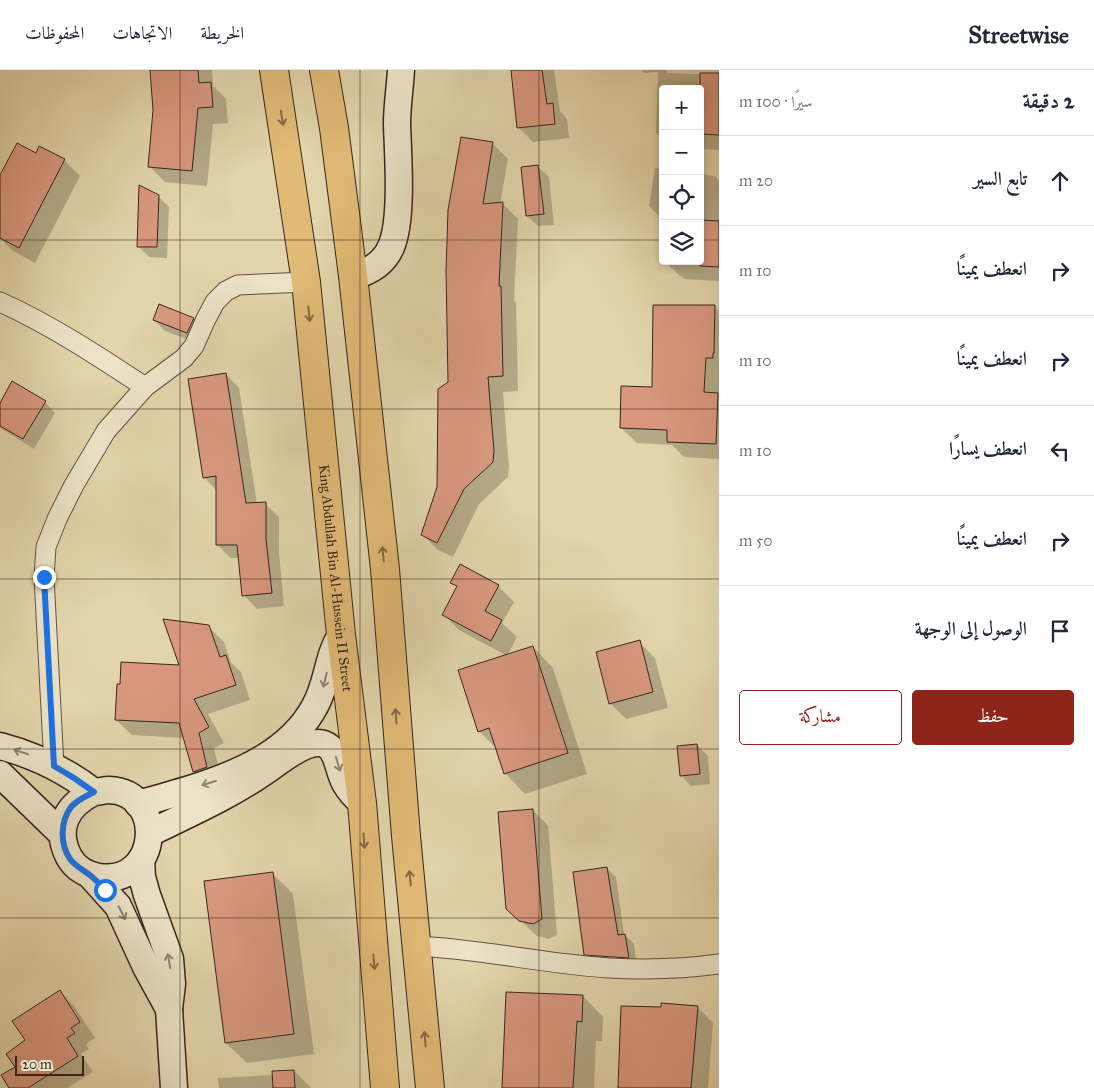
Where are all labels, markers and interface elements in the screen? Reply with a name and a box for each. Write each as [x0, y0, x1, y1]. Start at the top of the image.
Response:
text: Streetwise [968, 20, 1069, 50]
text: المحفوظات [25, 22, 84, 44]
text: الاتجاهات [112, 22, 172, 44]
text: الخريطة [200, 22, 244, 44]
map controls [659, 85, 704, 265]
button: + [659, 85, 704, 130]
text: 2 دقيقة [1022, 88, 1074, 114]
text: سيرًا · 100 m [739, 92, 813, 111]
one-way arrow [277, 110, 287, 126]
button: − [659, 130, 704, 175]
text: تابع السير [973, 167, 1027, 190]
icon: ahead [1046, 167, 1074, 195]
text: 20 m [739, 171, 773, 190]
button: locate [659, 175, 704, 220]
button: layers [659, 220, 704, 265]
text: انعطف يمينًا [957, 257, 1027, 280]
icon: right [1046, 257, 1074, 285]
text: 10 m [739, 261, 771, 280]
one-way arrow [304, 305, 314, 321]
text: انعطف يمينًا [957, 347, 1027, 370]
icon: right [1046, 347, 1074, 375]
text: 10 m [739, 351, 771, 370]
text: انعطف يسارًا [949, 437, 1027, 460]
icon: left [1046, 437, 1074, 465]
text: 10 m [739, 441, 771, 460]
street label: King Abdullah Bin Al-Hussein II Street [315, 464, 356, 693]
text: انعطف يمينًا [957, 527, 1027, 550]
icon: right [1046, 527, 1074, 555]
text: 50 m [739, 531, 773, 550]
one-way arrow [378, 546, 388, 562]
route end [33, 566, 56, 589]
text: الوصول إلى الوجهة [915, 617, 1027, 640]
icon: arrive [1046, 617, 1074, 645]
one-way arrow [320, 672, 329, 688]
button: مشاركة [739, 690, 902, 745]
button: حفظ [912, 690, 1074, 745]
one-way arrow [392, 708, 401, 724]
one-way arrow [14, 747, 29, 756]
one-way arrow [333, 756, 343, 772]
one-way arrow [201, 779, 217, 788]
one-way arrow [360, 833, 369, 849]
one-way arrow [405, 870, 415, 886]
route start [94, 879, 117, 902]
one-way arrow [117, 906, 127, 921]
one-way arrow [164, 953, 174, 969]
one-way arrow [369, 953, 379, 969]
one-way arrow [420, 1032, 430, 1048]
scale bar [15, 1053, 84, 1076]
text: 20 m [22, 1056, 52, 1073]

